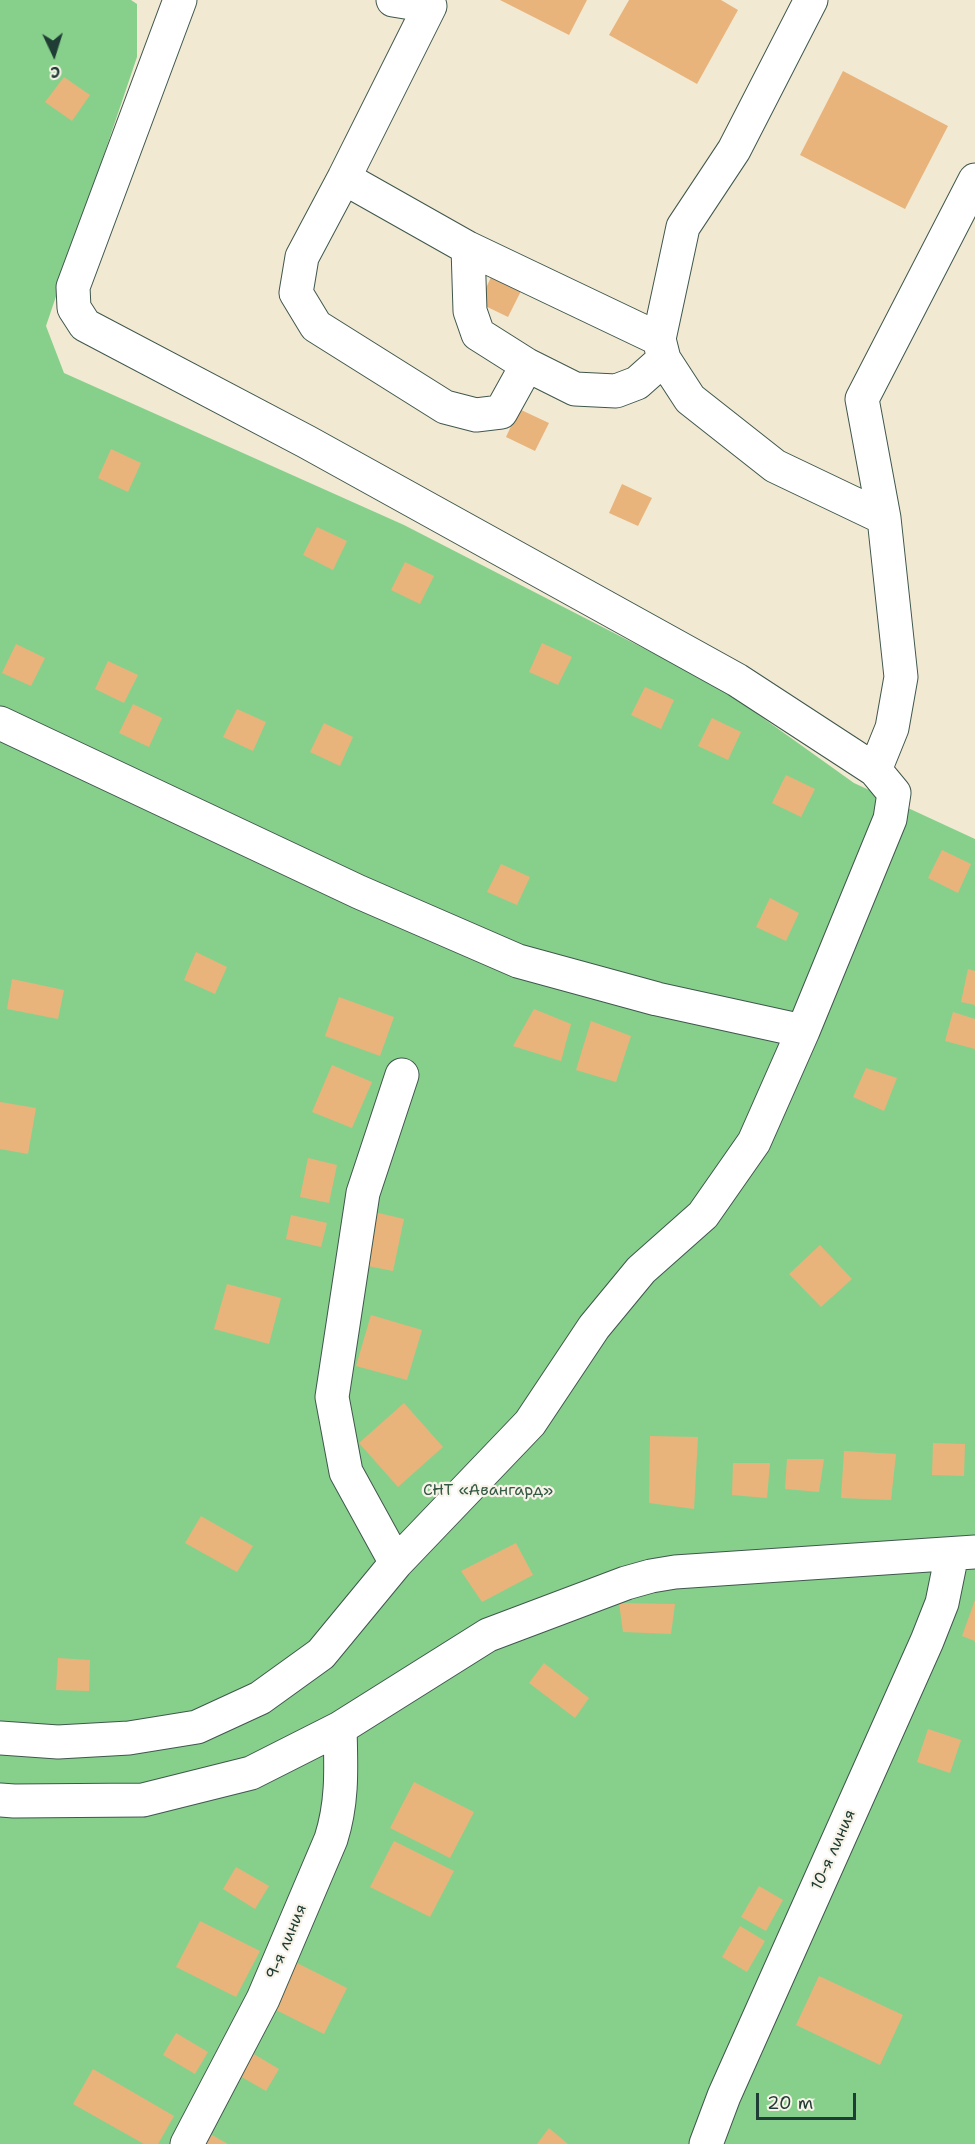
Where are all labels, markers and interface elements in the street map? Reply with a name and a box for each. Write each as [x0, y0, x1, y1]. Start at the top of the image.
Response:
north arrow [24, 24, 84, 84]
text: С [50, 62, 61, 83]
park label: СНТ «Авангард» [423, 1481, 553, 1501]
street label: 10-я линия [808, 1807, 860, 1893]
street label: 9-я линия [263, 1902, 311, 1982]
scale bar [759, 2081, 860, 2119]
text: 20 m [767, 2091, 813, 2115]

